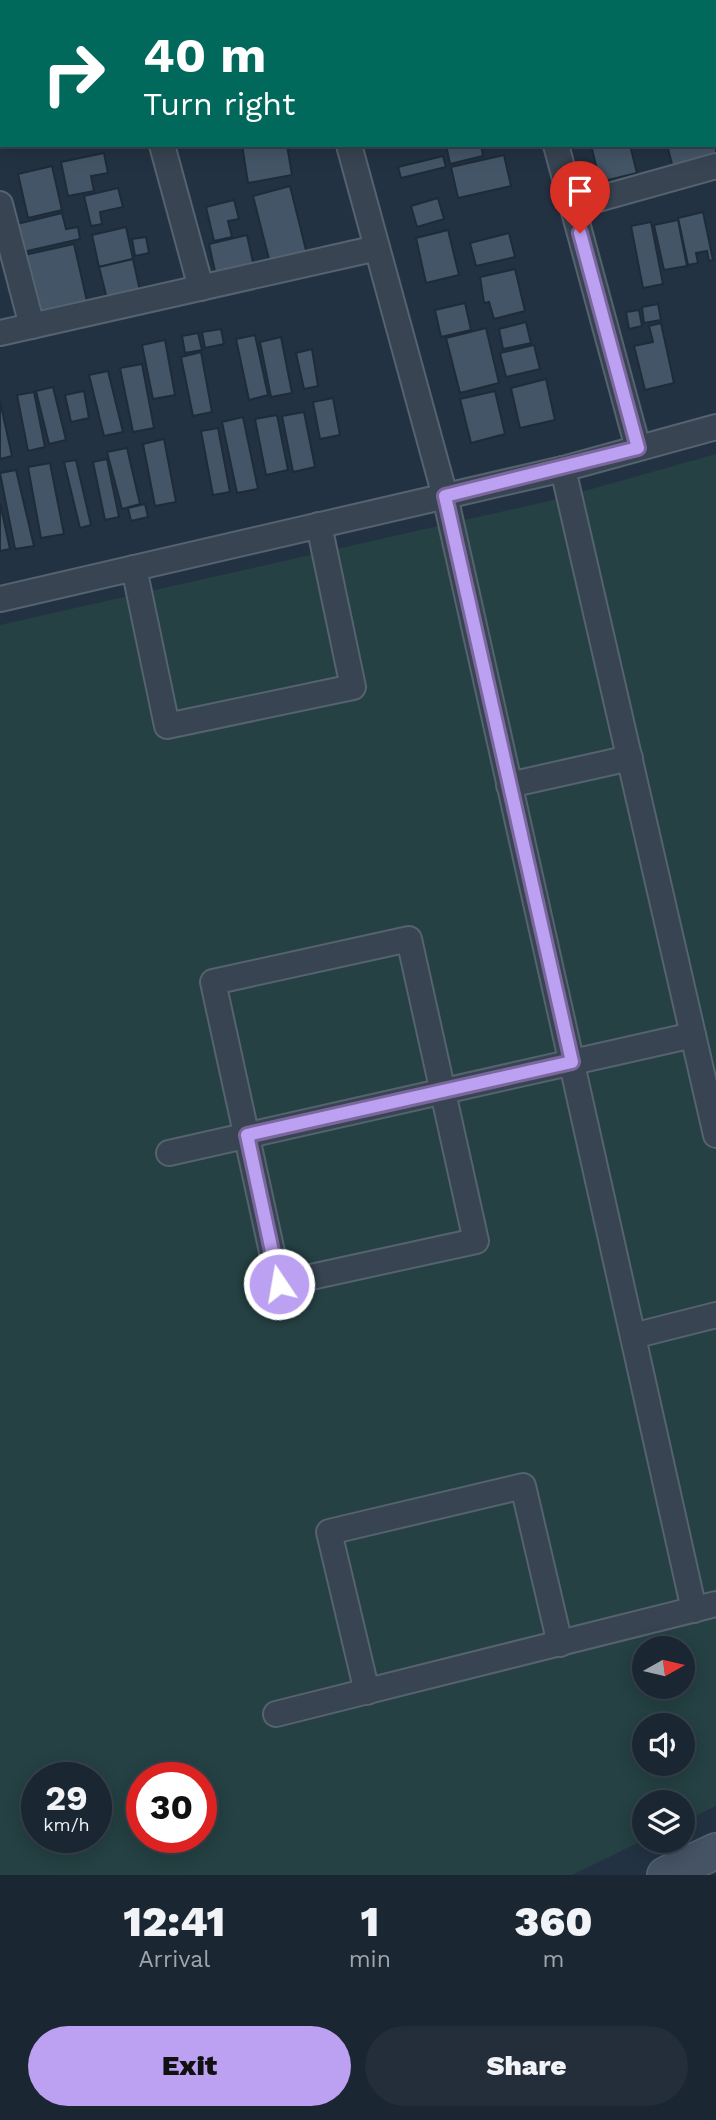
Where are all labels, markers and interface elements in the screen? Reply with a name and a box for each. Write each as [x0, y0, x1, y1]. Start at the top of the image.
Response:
text: 40 m [143, 26, 266, 84]
icon: right [28, 28, 119, 119]
text: Turn right [143, 85, 295, 123]
pin [550, 161, 610, 233]
icon: arrive [561, 172, 599, 210]
position arrow [242, 1247, 316, 1321]
north arrow [632, 1636, 695, 1699]
map controls [632, 1636, 695, 1853]
button: sound [632, 1713, 695, 1776]
speed limit sign: 30 [126, 1762, 217, 1853]
text: 29 [45, 1777, 88, 1819]
button: layers [632, 1790, 695, 1853]
text: km/h [43, 1814, 90, 1835]
text: 12:41 [123, 1897, 225, 1946]
text: 1 [360, 1897, 379, 1946]
text: 360 [514, 1897, 593, 1946]
text: Arrival [138, 1946, 210, 1973]
text: min [349, 1946, 391, 1973]
text: m [542, 1946, 564, 1973]
button: Exit [28, 2026, 351, 2106]
button: Share [365, 2026, 688, 2106]

